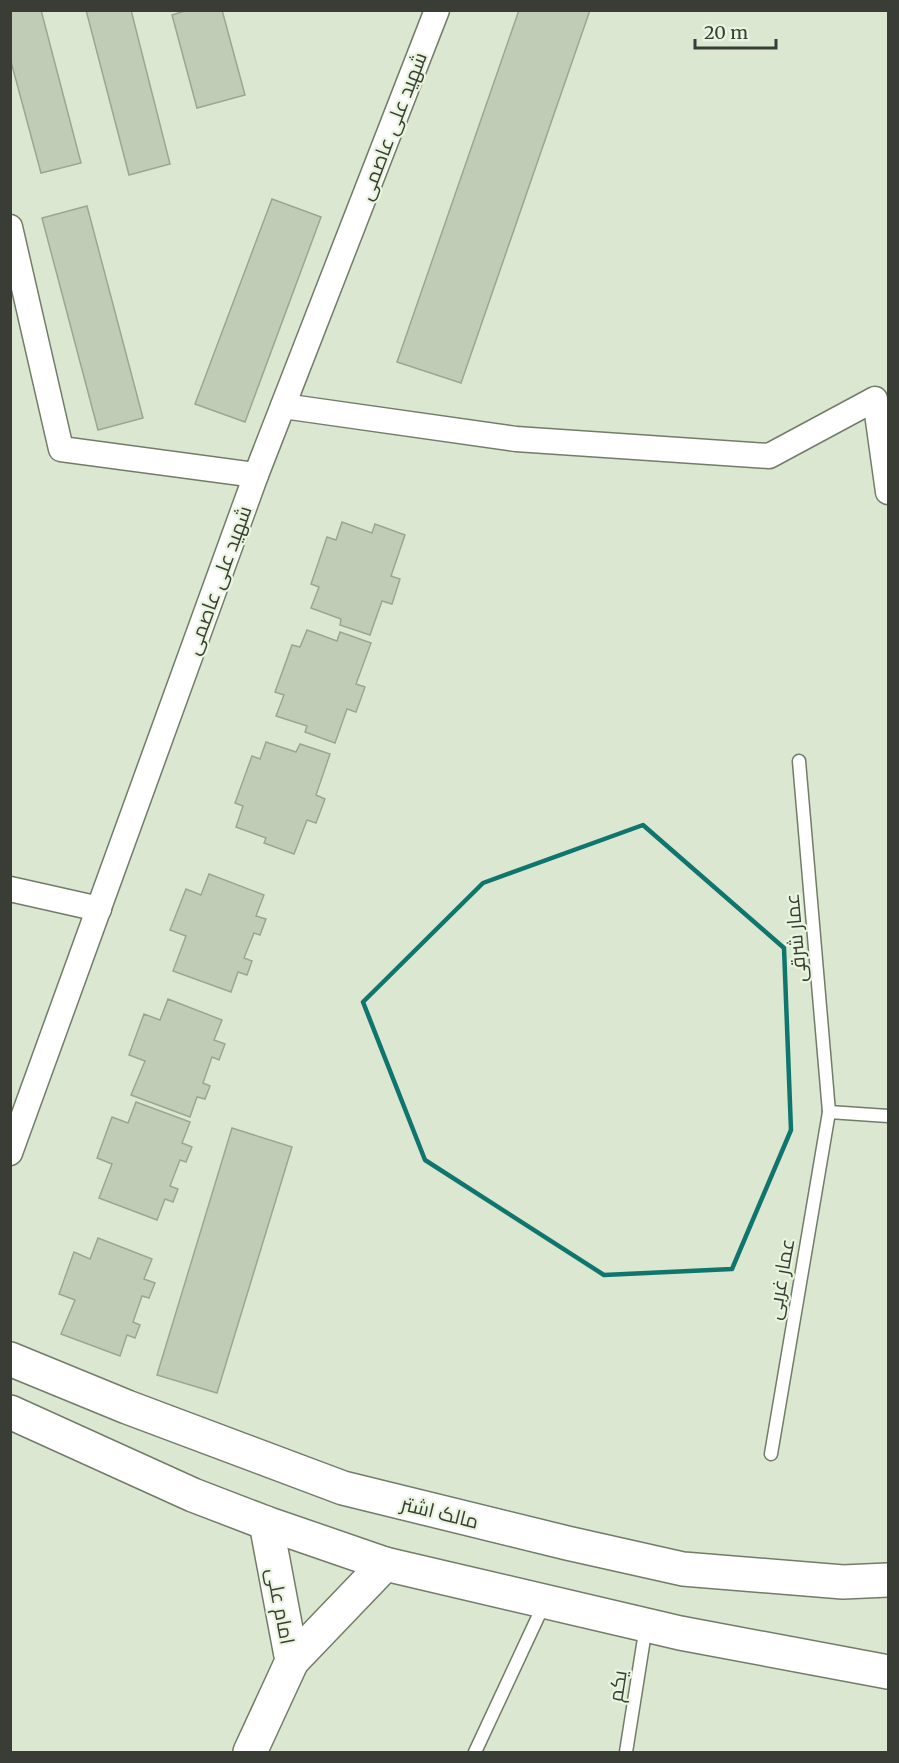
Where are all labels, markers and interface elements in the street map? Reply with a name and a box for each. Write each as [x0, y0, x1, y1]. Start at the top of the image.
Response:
scale bar [695, 12, 776, 50]
text: 20 m [704, 21, 748, 44]
street label: شهید علی عاصمی [352, 48, 433, 204]
street label: شهید علی عاصمی [179, 502, 257, 658]
street label: عمار شرقی [779, 892, 812, 984]
street label: عمار غربی [761, 1236, 800, 1322]
street label: مالک اشتر [398, 1490, 481, 1534]
street label: امام علی [259, 1566, 301, 1647]
street label: یکم [602, 1668, 634, 1704]

